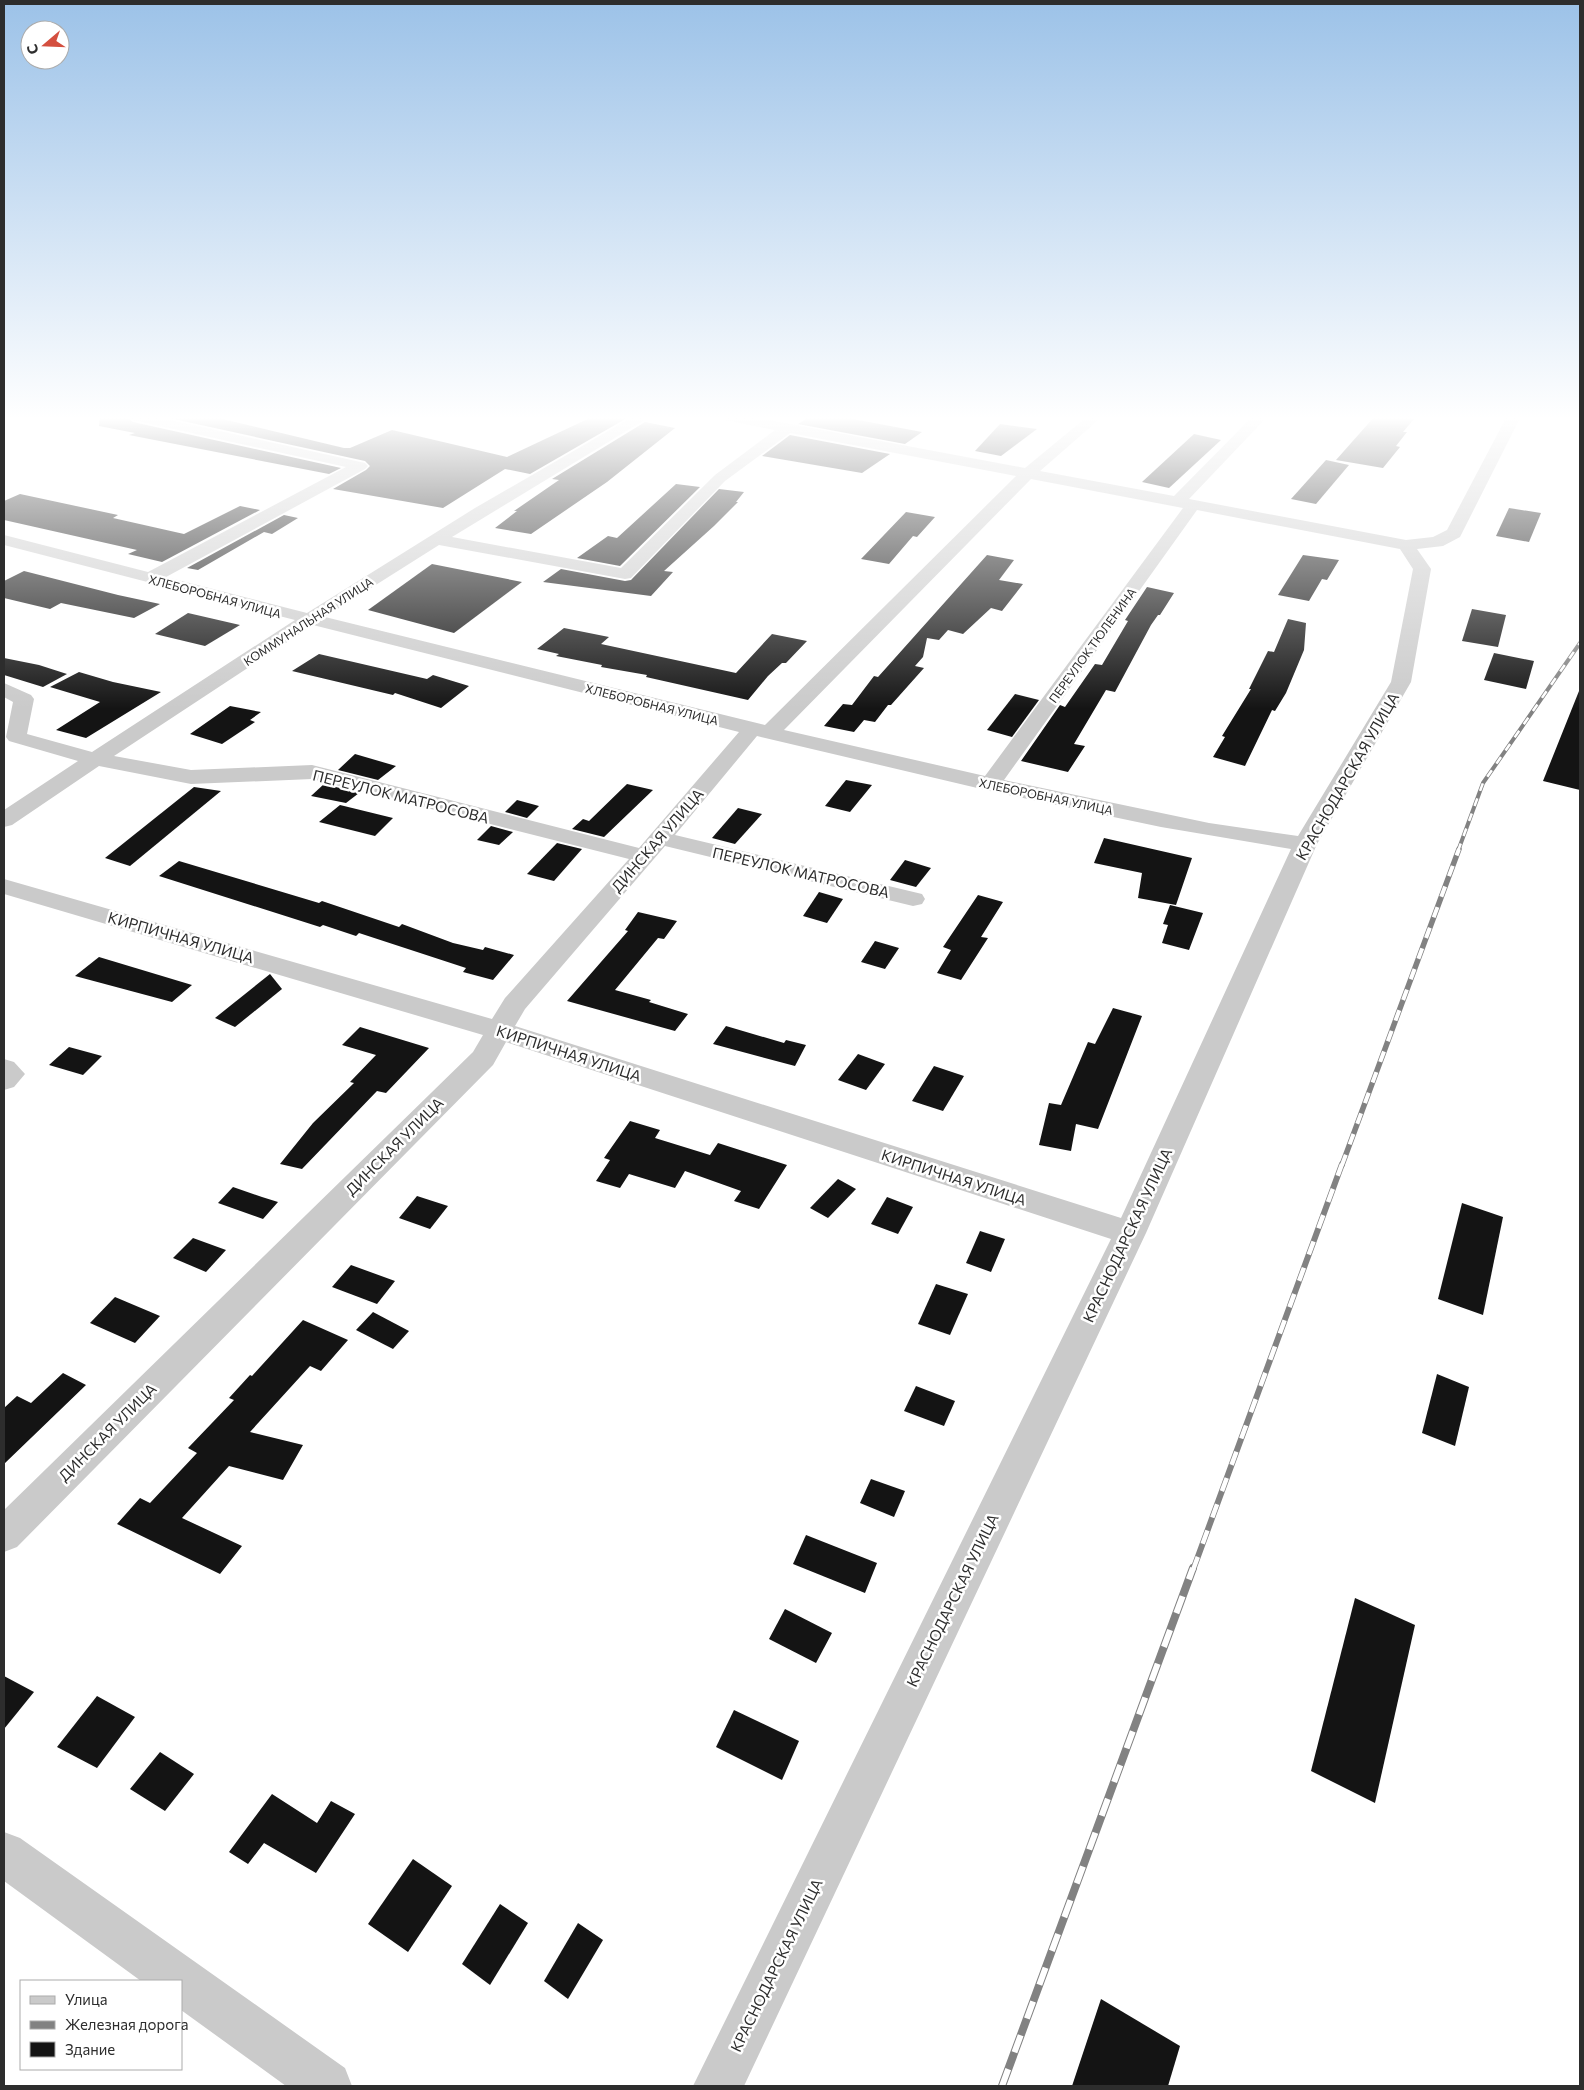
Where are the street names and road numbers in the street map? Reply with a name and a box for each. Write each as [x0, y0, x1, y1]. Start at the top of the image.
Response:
street label: ХЛЕБОРОБНАЯ УЛИЦА [147, 572, 283, 620]
street label: КОММУНАЛЬНАЯ УЛИЦА [241, 574, 375, 668]
street label: ПЕРЕУЛОК ТЮЛЕНИНА [1046, 585, 1138, 705]
street label: ХЛЕБОРОБНАЯ УЛИЦА [584, 681, 720, 727]
street label: КРАСНОДАРСКАЯ УЛИЦА [1292, 689, 1402, 863]
street label: ПЕРЕУЛОК МАТРОСОВА [311, 765, 491, 827]
street label: ХЛЕБОРОБНАЯ УЛИЦА [978, 775, 1114, 817]
street label: ДИНСКАЯ УЛИЦА [607, 785, 707, 895]
street label: ПЕРЕУЛОК МАТРОСОВА [711, 843, 891, 901]
street label: КИРПИЧНАЯ УЛИЦА [106, 908, 256, 966]
street label: КИРПИЧНАЯ УЛИЦА [494, 1021, 644, 1085]
street label: ДИНСКАЯ УЛИЦА [341, 1093, 447, 1199]
street label: КИРПИЧНАЯ УЛИЦА [879, 1145, 1029, 1209]
street label: КРАСНОДАРСКАЯ УЛИЦА [1079, 1145, 1175, 1325]
street label: ДИНСКАЯ УЛИЦА [54, 1379, 160, 1485]
street label: КРАСНОДАРСКАЯ УЛИЦА [902, 1510, 1002, 1690]
street label: КРАСНОДАРСКАЯ УЛИЦА [726, 1875, 826, 2055]

